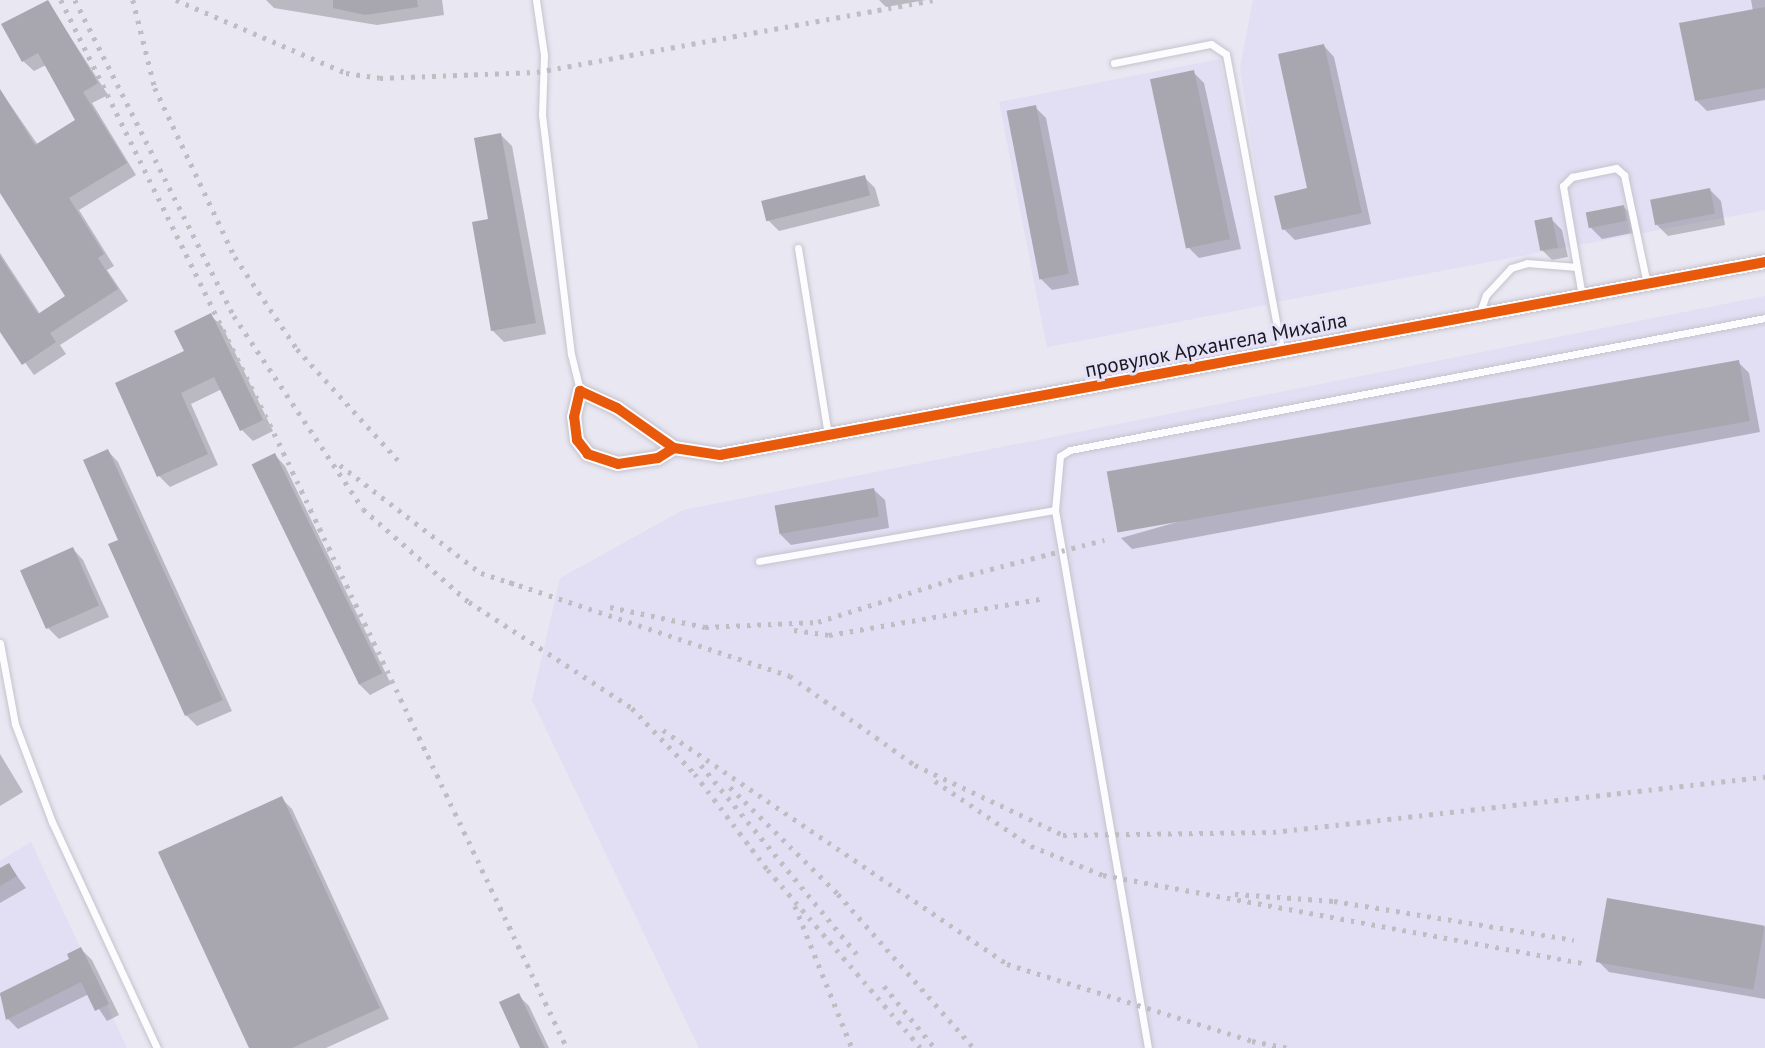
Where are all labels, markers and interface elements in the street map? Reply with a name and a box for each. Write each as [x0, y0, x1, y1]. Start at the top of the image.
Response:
street label: провулок Архангела Михаїла [1082, 307, 1350, 383]

